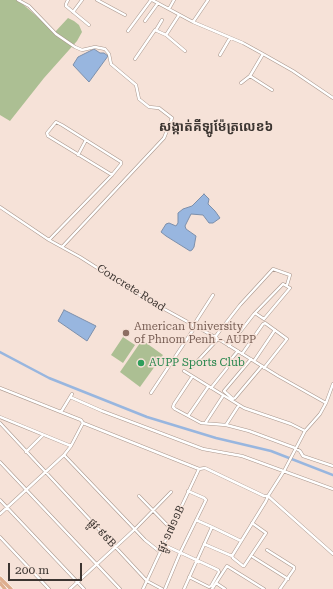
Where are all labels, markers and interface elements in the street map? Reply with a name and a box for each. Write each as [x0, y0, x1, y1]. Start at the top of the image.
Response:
district label: សង្កាត់គីឡូម៉ែត្រលេខ៦ [159, 119, 273, 135]
street label: Concrete Road [94, 262, 168, 314]
place label: American University of Phnom Penh - AUPP [134, 320, 256, 346]
marker: American University of Phnom Penh - AUPP [121, 328, 131, 338]
place label: AUPP Sports Club [149, 356, 245, 370]
marker: AUPP Sports Club [136, 358, 146, 368]
street label: ផ្លូវ ១៧១១B [154, 503, 188, 555]
street label: ផ្លូវ ៩៩B [85, 516, 119, 550]
scale bar [10, 555, 84, 581]
text: 200 m [15, 563, 49, 577]

